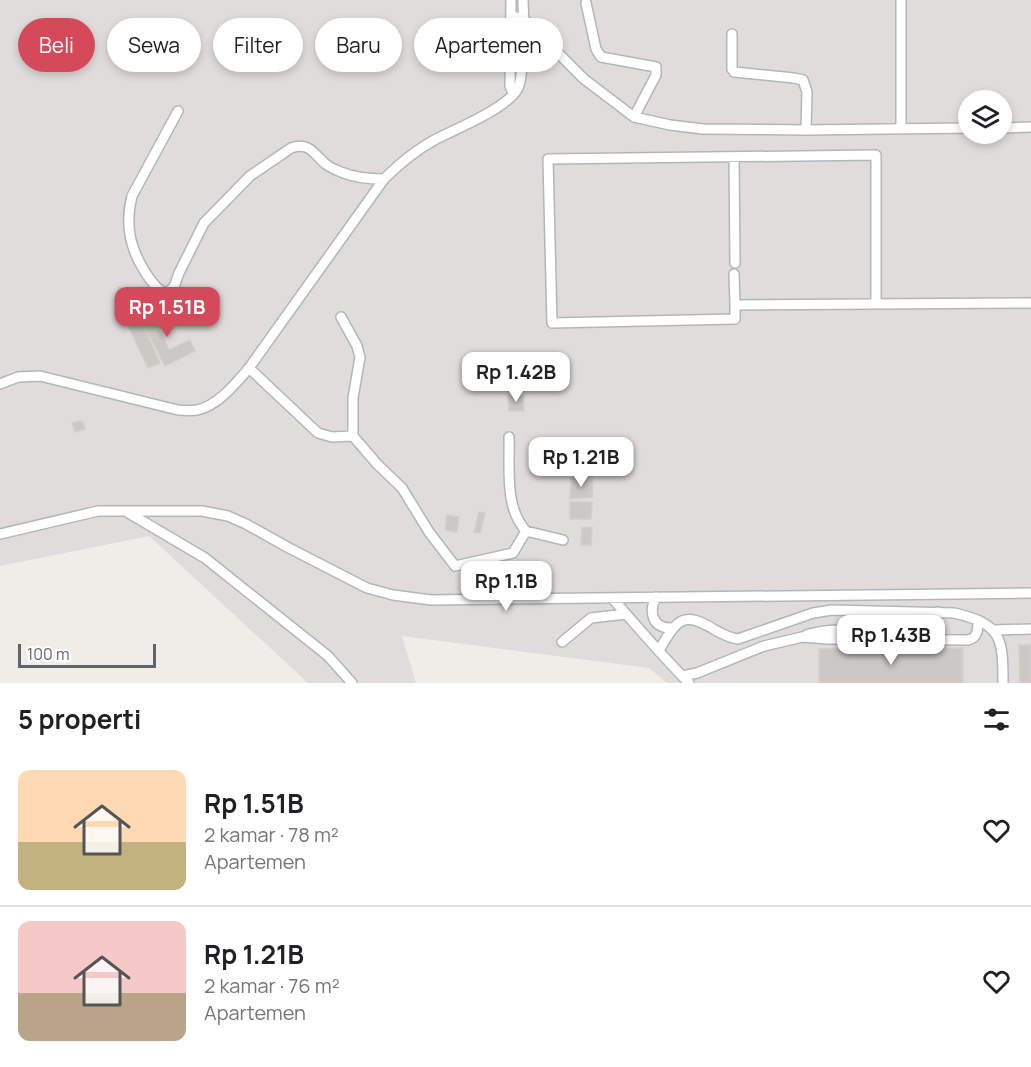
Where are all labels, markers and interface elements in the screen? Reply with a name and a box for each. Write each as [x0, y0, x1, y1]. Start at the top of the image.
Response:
chip: Beli [18, 18, 95, 72]
chip: Sewa [107, 18, 201, 72]
chip: Filter [213, 18, 303, 72]
chip: Baru [315, 18, 402, 72]
chip: Apartemen [414, 18, 563, 72]
map controls [958, 90, 1012, 144]
button: layers [958, 90, 1012, 144]
pin: Rp 1.51B [105, 287, 229, 338]
text: Rp 1.51B [129, 293, 205, 320]
pin: Rp 1.42B [454, 352, 578, 403]
text: Rp 1.42B [476, 358, 556, 385]
pin: Rp 1.21B [519, 437, 643, 488]
text: Rp 1.21B [543, 443, 619, 470]
pin: Rp 1.1B [451, 561, 561, 612]
text: Rp 1.1B [475, 567, 537, 594]
pin: Rp 1.43B [829, 615, 953, 666]
text: Rp 1.43B [851, 621, 931, 648]
scale bar [18, 641, 156, 668]
text: 100 m [27, 643, 70, 665]
text: 5 properti [18, 701, 141, 737]
icon: filters [980, 703, 1013, 736]
text: Rp 1.51B [204, 785, 304, 821]
icon: home [66, 794, 138, 866]
icon: heart [980, 814, 1013, 847]
text: 2 kamar · 78 m² [204, 821, 339, 848]
text: Apartemen [204, 848, 306, 875]
text: Rp 1.21B [204, 936, 304, 972]
icon: home [66, 945, 138, 1017]
icon: heart [980, 965, 1013, 998]
text: 2 kamar · 76 m² [204, 972, 340, 999]
text: Apartemen [204, 999, 306, 1026]

